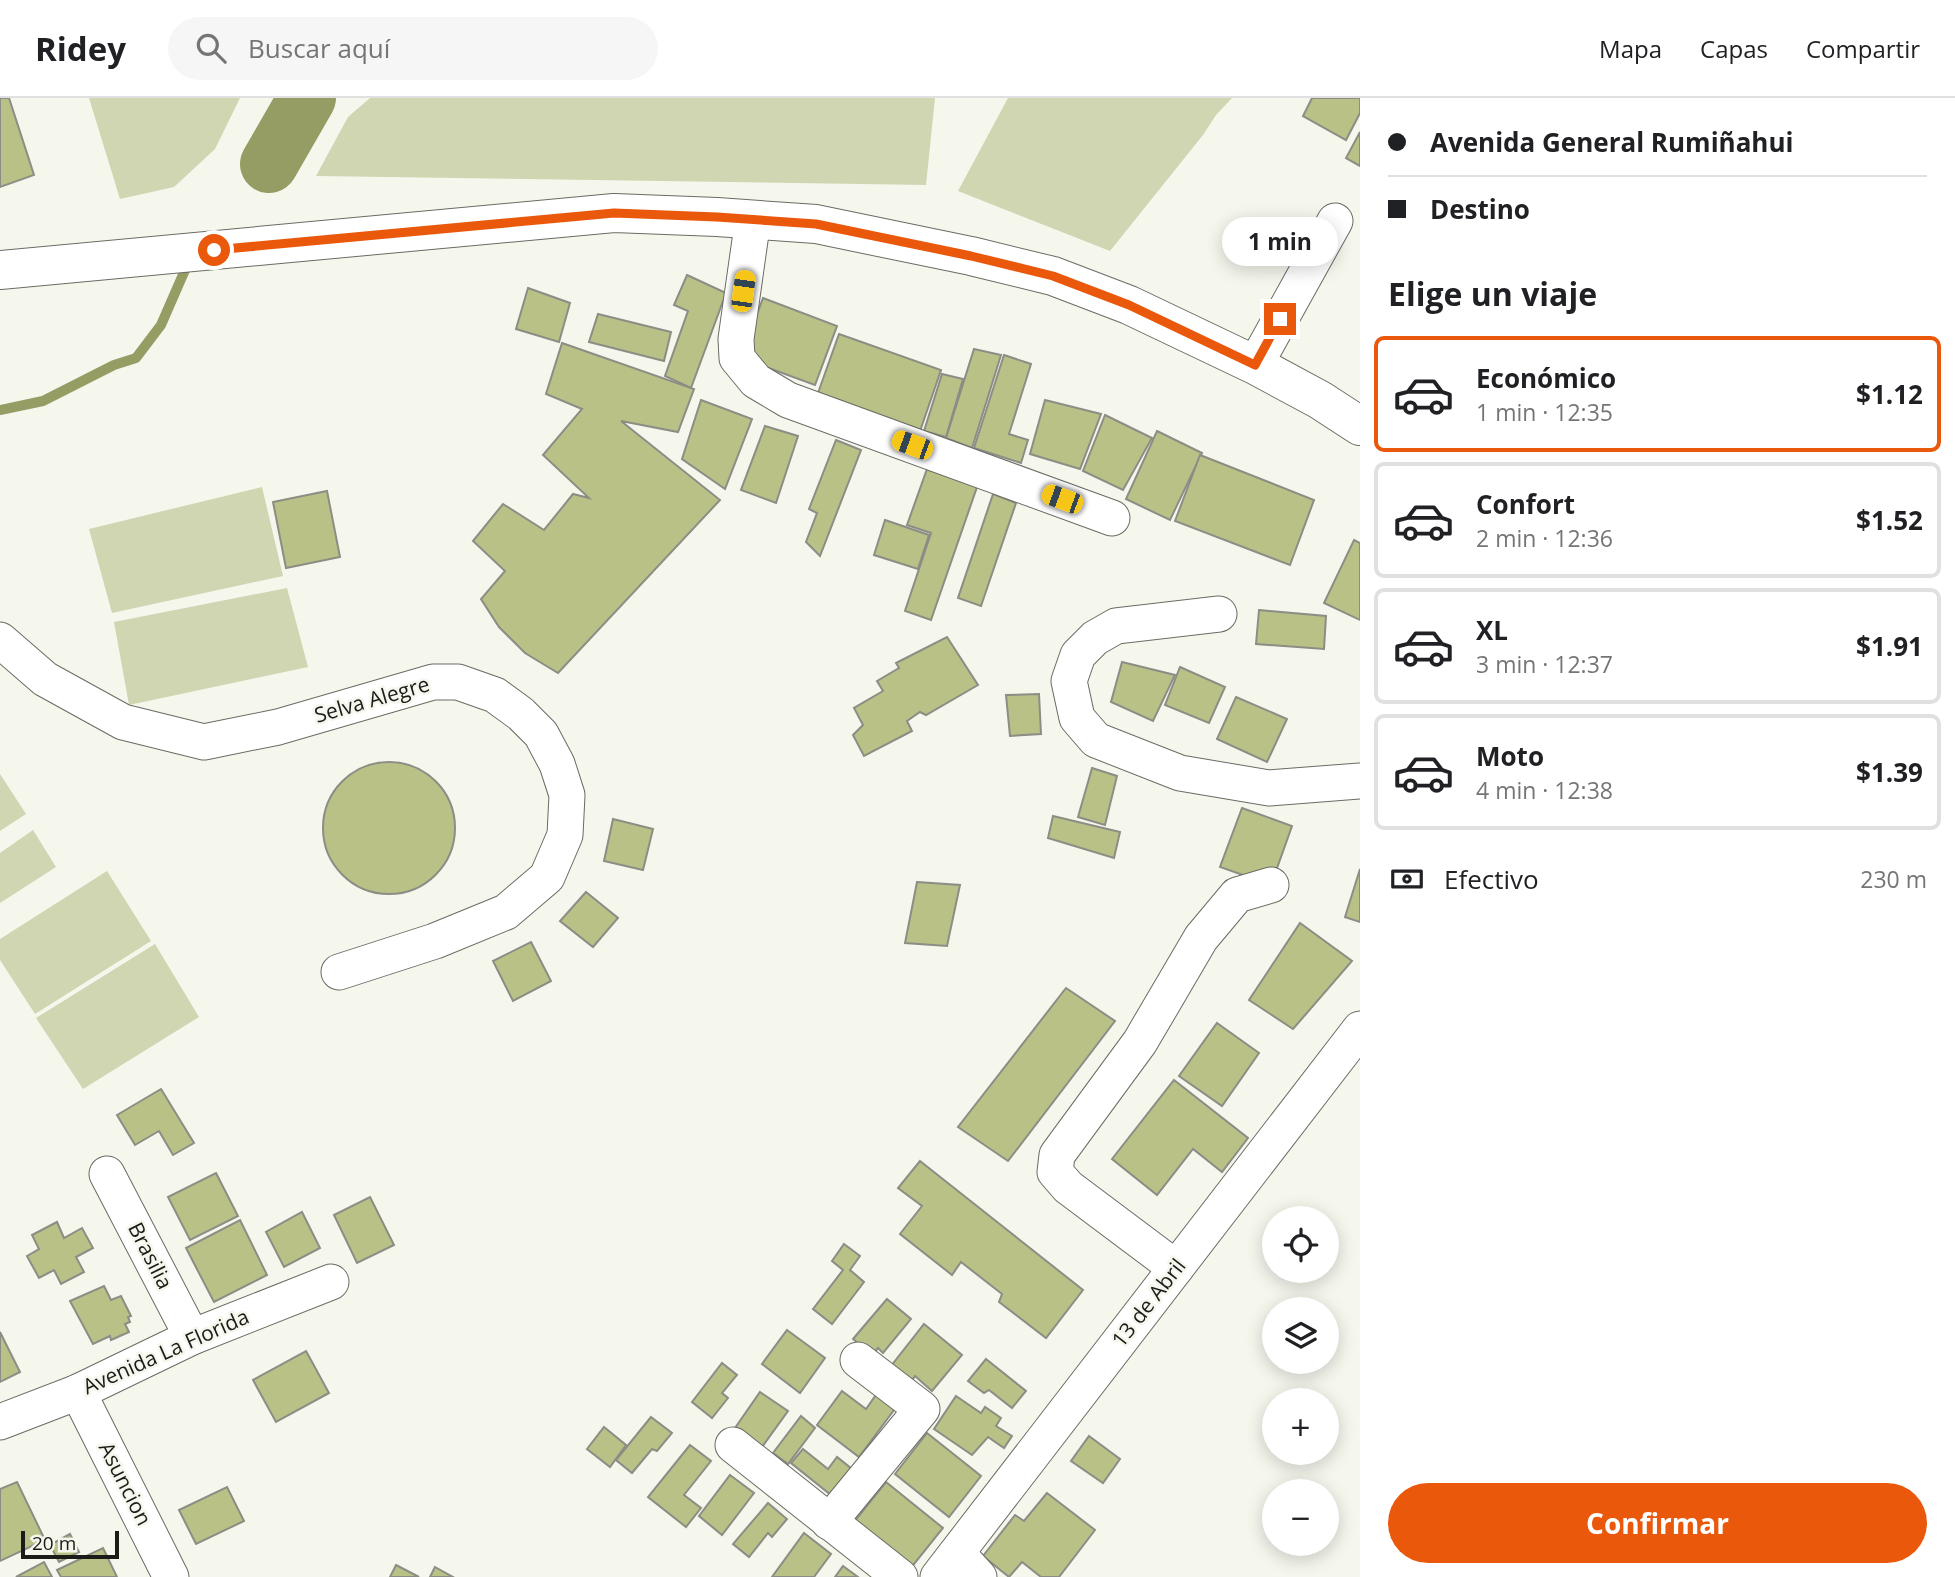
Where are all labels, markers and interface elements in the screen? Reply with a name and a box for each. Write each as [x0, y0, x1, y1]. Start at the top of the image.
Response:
search box [168, 17, 658, 80]
text: Ridey [35, 26, 126, 71]
icon: search [192, 29, 230, 67]
text: Buscar aquí [248, 30, 390, 66]
text: Mapa [1599, 32, 1662, 65]
text: Capas [1700, 32, 1768, 65]
text: Compartir [1806, 32, 1920, 65]
text: Avenida General Rumiñahui [1430, 124, 1793, 160]
text: Destino [1430, 191, 1530, 227]
callout: 1 min [1222, 218, 1338, 266]
text: 1 min [1248, 225, 1312, 257]
route start [198, 234, 230, 266]
car [730, 269, 757, 313]
text: Elige un viaje [1388, 272, 1597, 315]
route end [1264, 303, 1296, 335]
text: Económico [1476, 360, 1616, 396]
icon: car [1392, 363, 1455, 426]
text: $1.12 [1856, 376, 1923, 412]
text: 1 min · 12:35 [1476, 396, 1613, 428]
car [889, 428, 936, 462]
car [1039, 482, 1086, 516]
text: Confort [1476, 486, 1575, 522]
icon: car [1392, 489, 1455, 552]
text: $1.52 [1856, 502, 1923, 538]
text: 2 min · 12:36 [1476, 522, 1613, 554]
text: XL [1476, 612, 1508, 648]
icon: car [1392, 615, 1455, 678]
text: $1.91 [1856, 628, 1923, 664]
text: 3 min · 12:37 [1476, 648, 1613, 680]
street label: Selva Alegre [311, 669, 432, 729]
text: Moto [1476, 738, 1544, 774]
icon: car [1392, 741, 1455, 804]
text: $1.39 [1856, 754, 1923, 790]
text: 4 min · 12:38 [1476, 774, 1613, 806]
icon: cash [1388, 860, 1426, 898]
text: Efectivo [1444, 861, 1539, 897]
text: 230 m [1860, 863, 1927, 895]
map controls [1262, 1206, 1339, 1556]
button: locate [1262, 1206, 1339, 1283]
street label: Brasilia [122, 1217, 180, 1294]
street label: 13 de Abril [1105, 1252, 1192, 1352]
button: layers [1262, 1297, 1339, 1374]
street label: Avenida La Florida [78, 1302, 253, 1400]
button: + [1262, 1388, 1339, 1465]
street label: Asuncion [93, 1437, 159, 1530]
button: − [1262, 1479, 1339, 1556]
button: Confirmar [1388, 1483, 1927, 1563]
scale bar [21, 1528, 119, 1560]
text: 20 m [32, 1530, 76, 1556]

